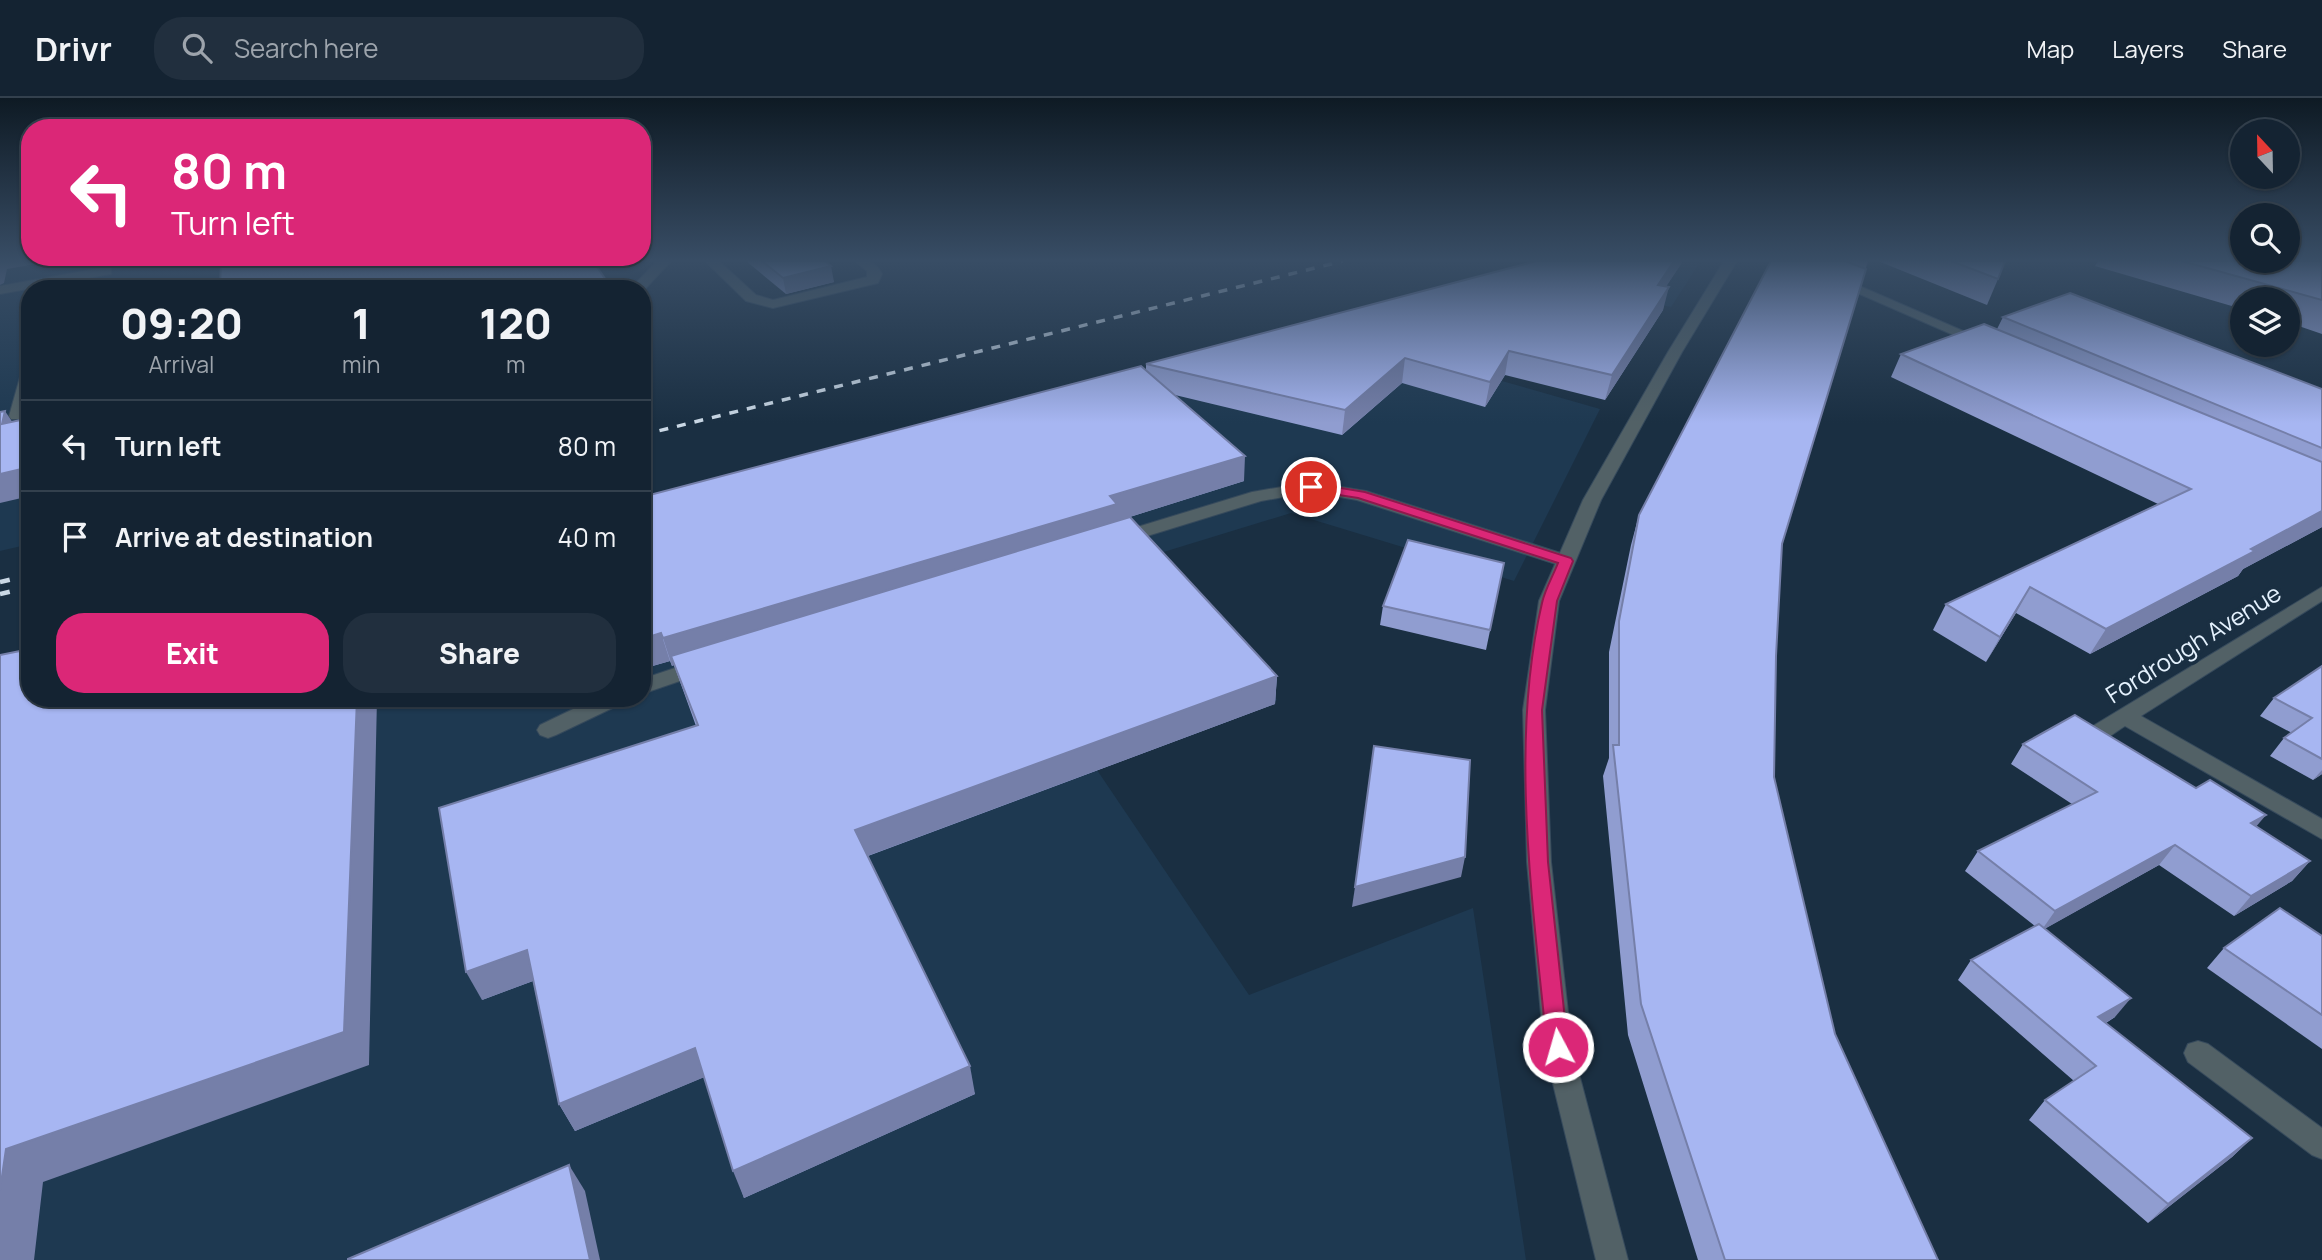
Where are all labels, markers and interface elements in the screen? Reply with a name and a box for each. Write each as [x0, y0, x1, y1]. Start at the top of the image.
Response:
search box [154, 17, 644, 80]
text: Drivr [35, 26, 112, 71]
icon: search [178, 29, 216, 67]
text: Search here [234, 30, 378, 66]
text: Map [2027, 32, 2074, 65]
text: Layers [2112, 32, 2184, 65]
text: Share [2222, 32, 2287, 65]
north arrow [2230, 119, 2300, 189]
map controls [2230, 119, 2300, 357]
text: 80 m [171, 137, 287, 204]
icon: left [56, 147, 147, 238]
text: Turn left [171, 201, 295, 245]
button: search [2230, 203, 2300, 273]
button: layers [2230, 287, 2300, 357]
text: 09:20 [120, 294, 243, 352]
text: 1 [352, 294, 371, 352]
text: 120 [479, 294, 552, 352]
text: Arrival [149, 348, 214, 380]
text: min [342, 348, 380, 380]
text: m [506, 348, 525, 380]
icon: left [56, 427, 94, 465]
text: Turn left [115, 428, 222, 464]
text: 80 m [558, 428, 616, 464]
pin [1281, 457, 1341, 517]
icon: arrive [1292, 468, 1330, 506]
icon: arrive [56, 518, 94, 556]
text: Arrive at destination [115, 519, 373, 555]
text: 40 m [558, 519, 616, 555]
street label: Fordrough Avenue [2099, 576, 2287, 710]
button: Exit [56, 613, 329, 693]
button: Share [343, 613, 616, 693]
position arrow [1521, 1010, 1595, 1084]

